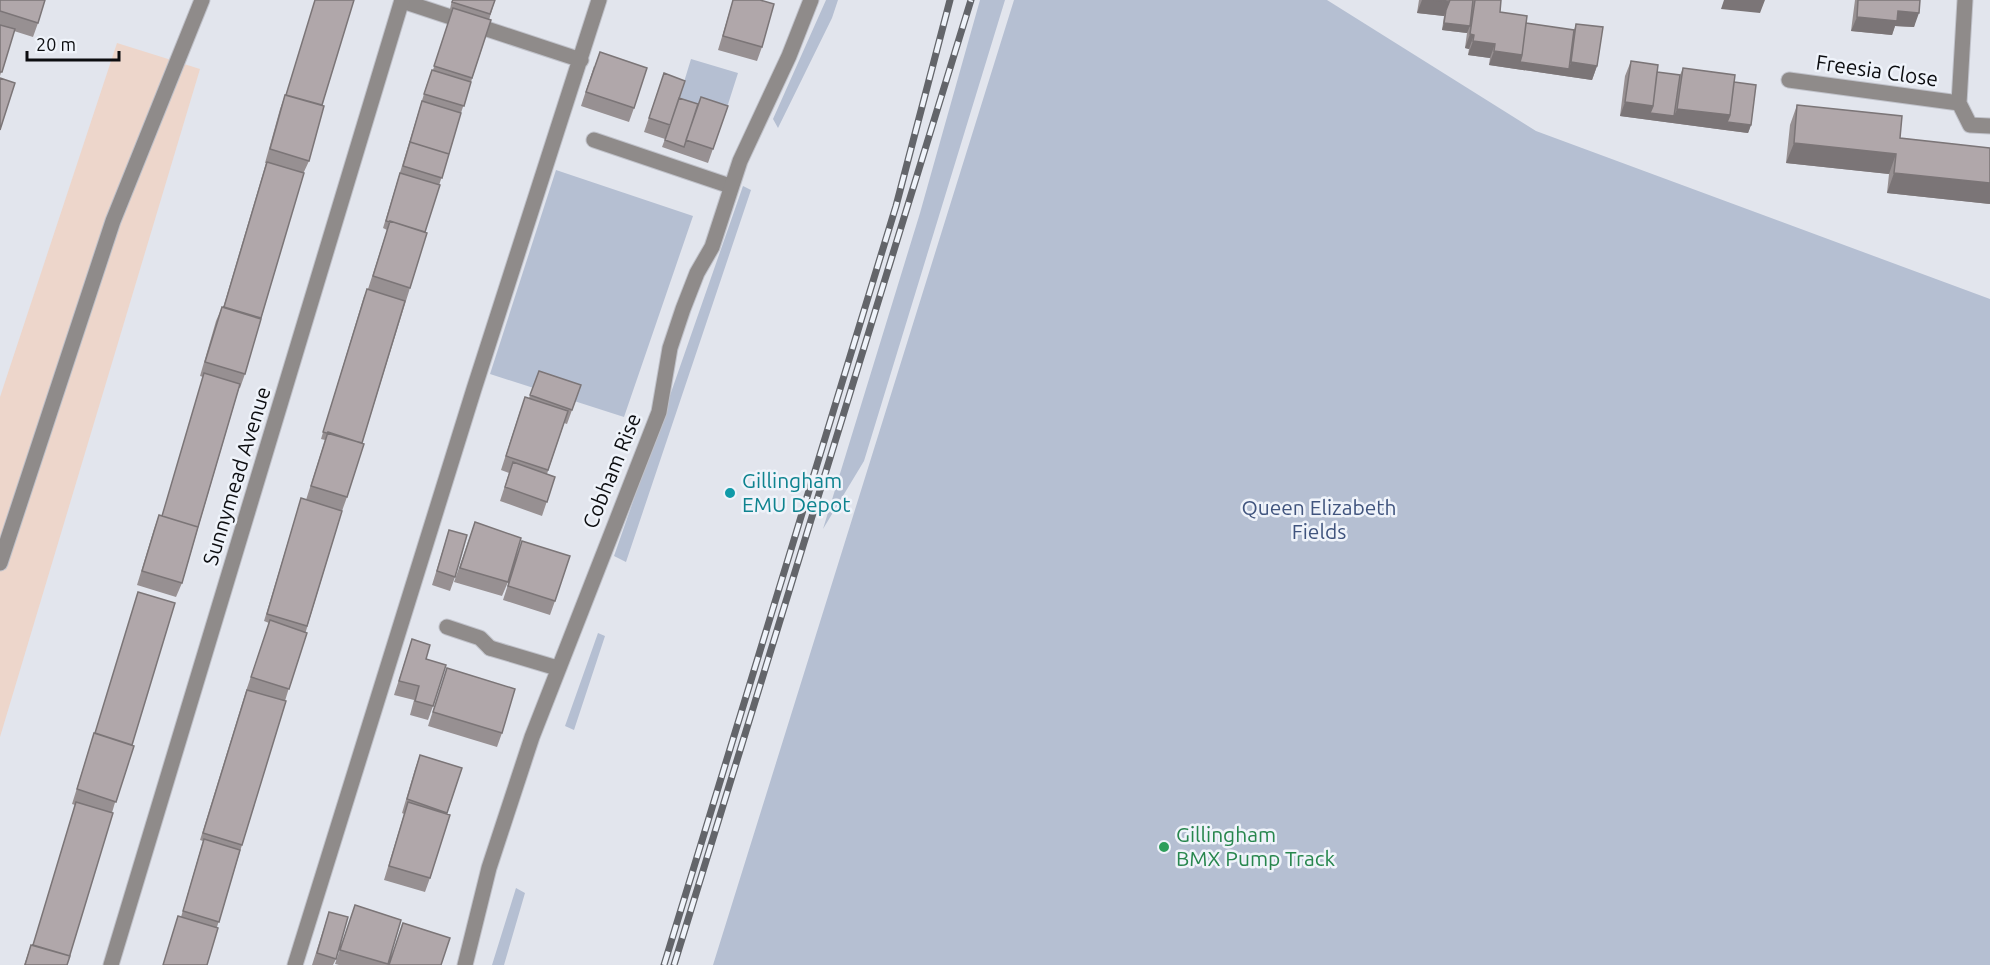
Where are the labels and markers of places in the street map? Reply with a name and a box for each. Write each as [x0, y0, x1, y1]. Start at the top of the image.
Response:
place label: Gillingham EMU Depot [742, 468, 850, 516]
marker: Gillingham EMU Depot [723, 486, 737, 500]
place label: Gillingham BMX Pump Track [1176, 822, 1336, 870]
marker: Gillingham BMX Pump Track [1157, 840, 1171, 854]

